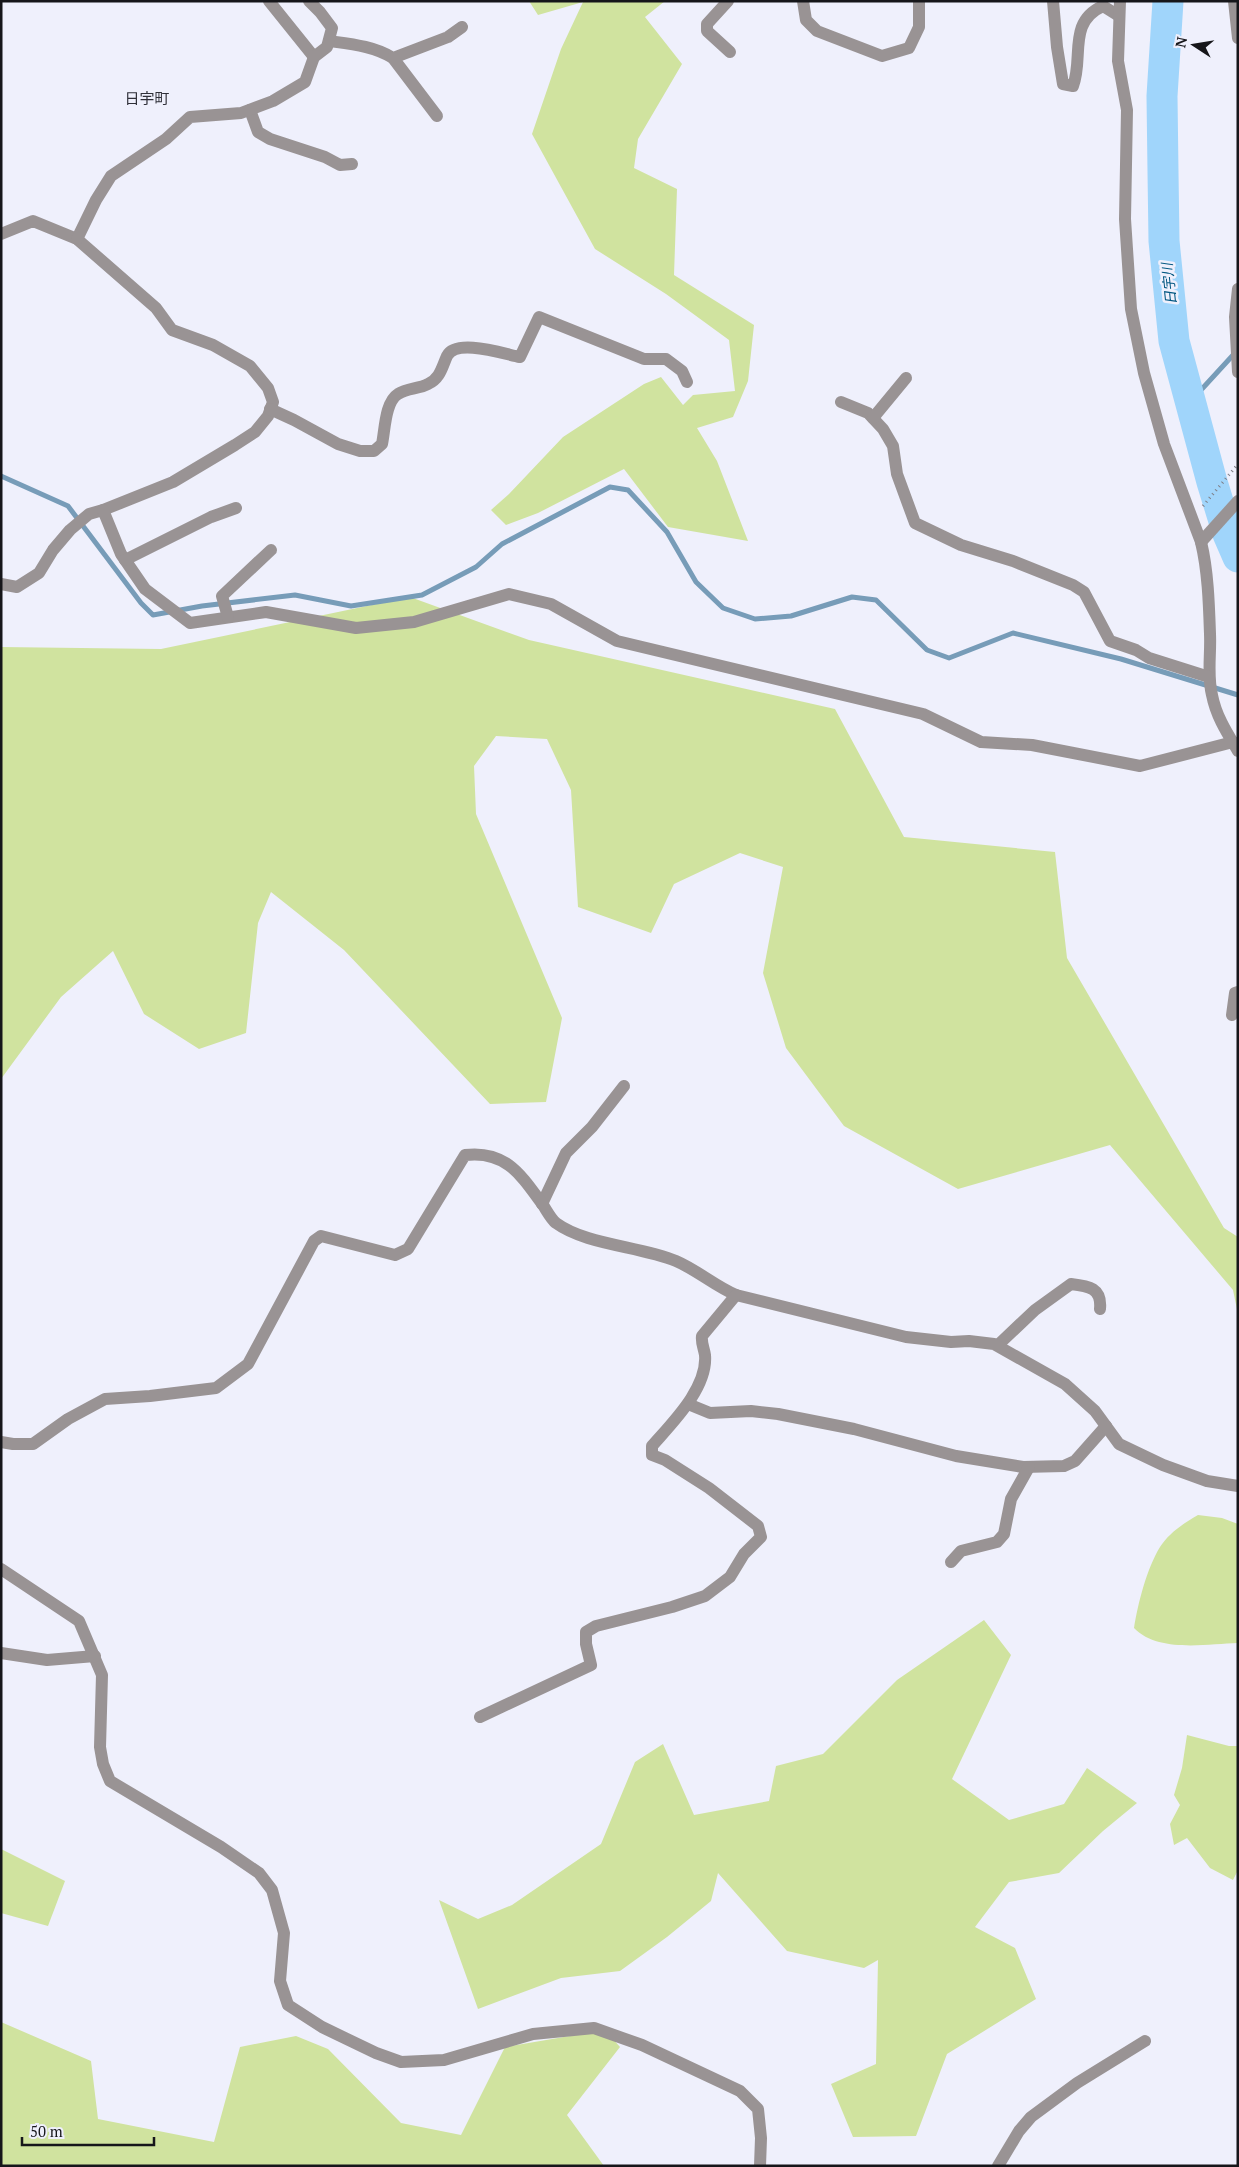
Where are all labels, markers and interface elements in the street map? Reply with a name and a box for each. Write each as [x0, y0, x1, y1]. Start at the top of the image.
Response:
north arrow [1169, 20, 1219, 70]
text: N [1170, 35, 1191, 49]
district label: 日宇町 [124, 88, 170, 108]
water label: 日宇川 [1157, 260, 1180, 306]
scale bar [22, 2114, 155, 2146]
text: 50 m [30, 2121, 63, 2141]

